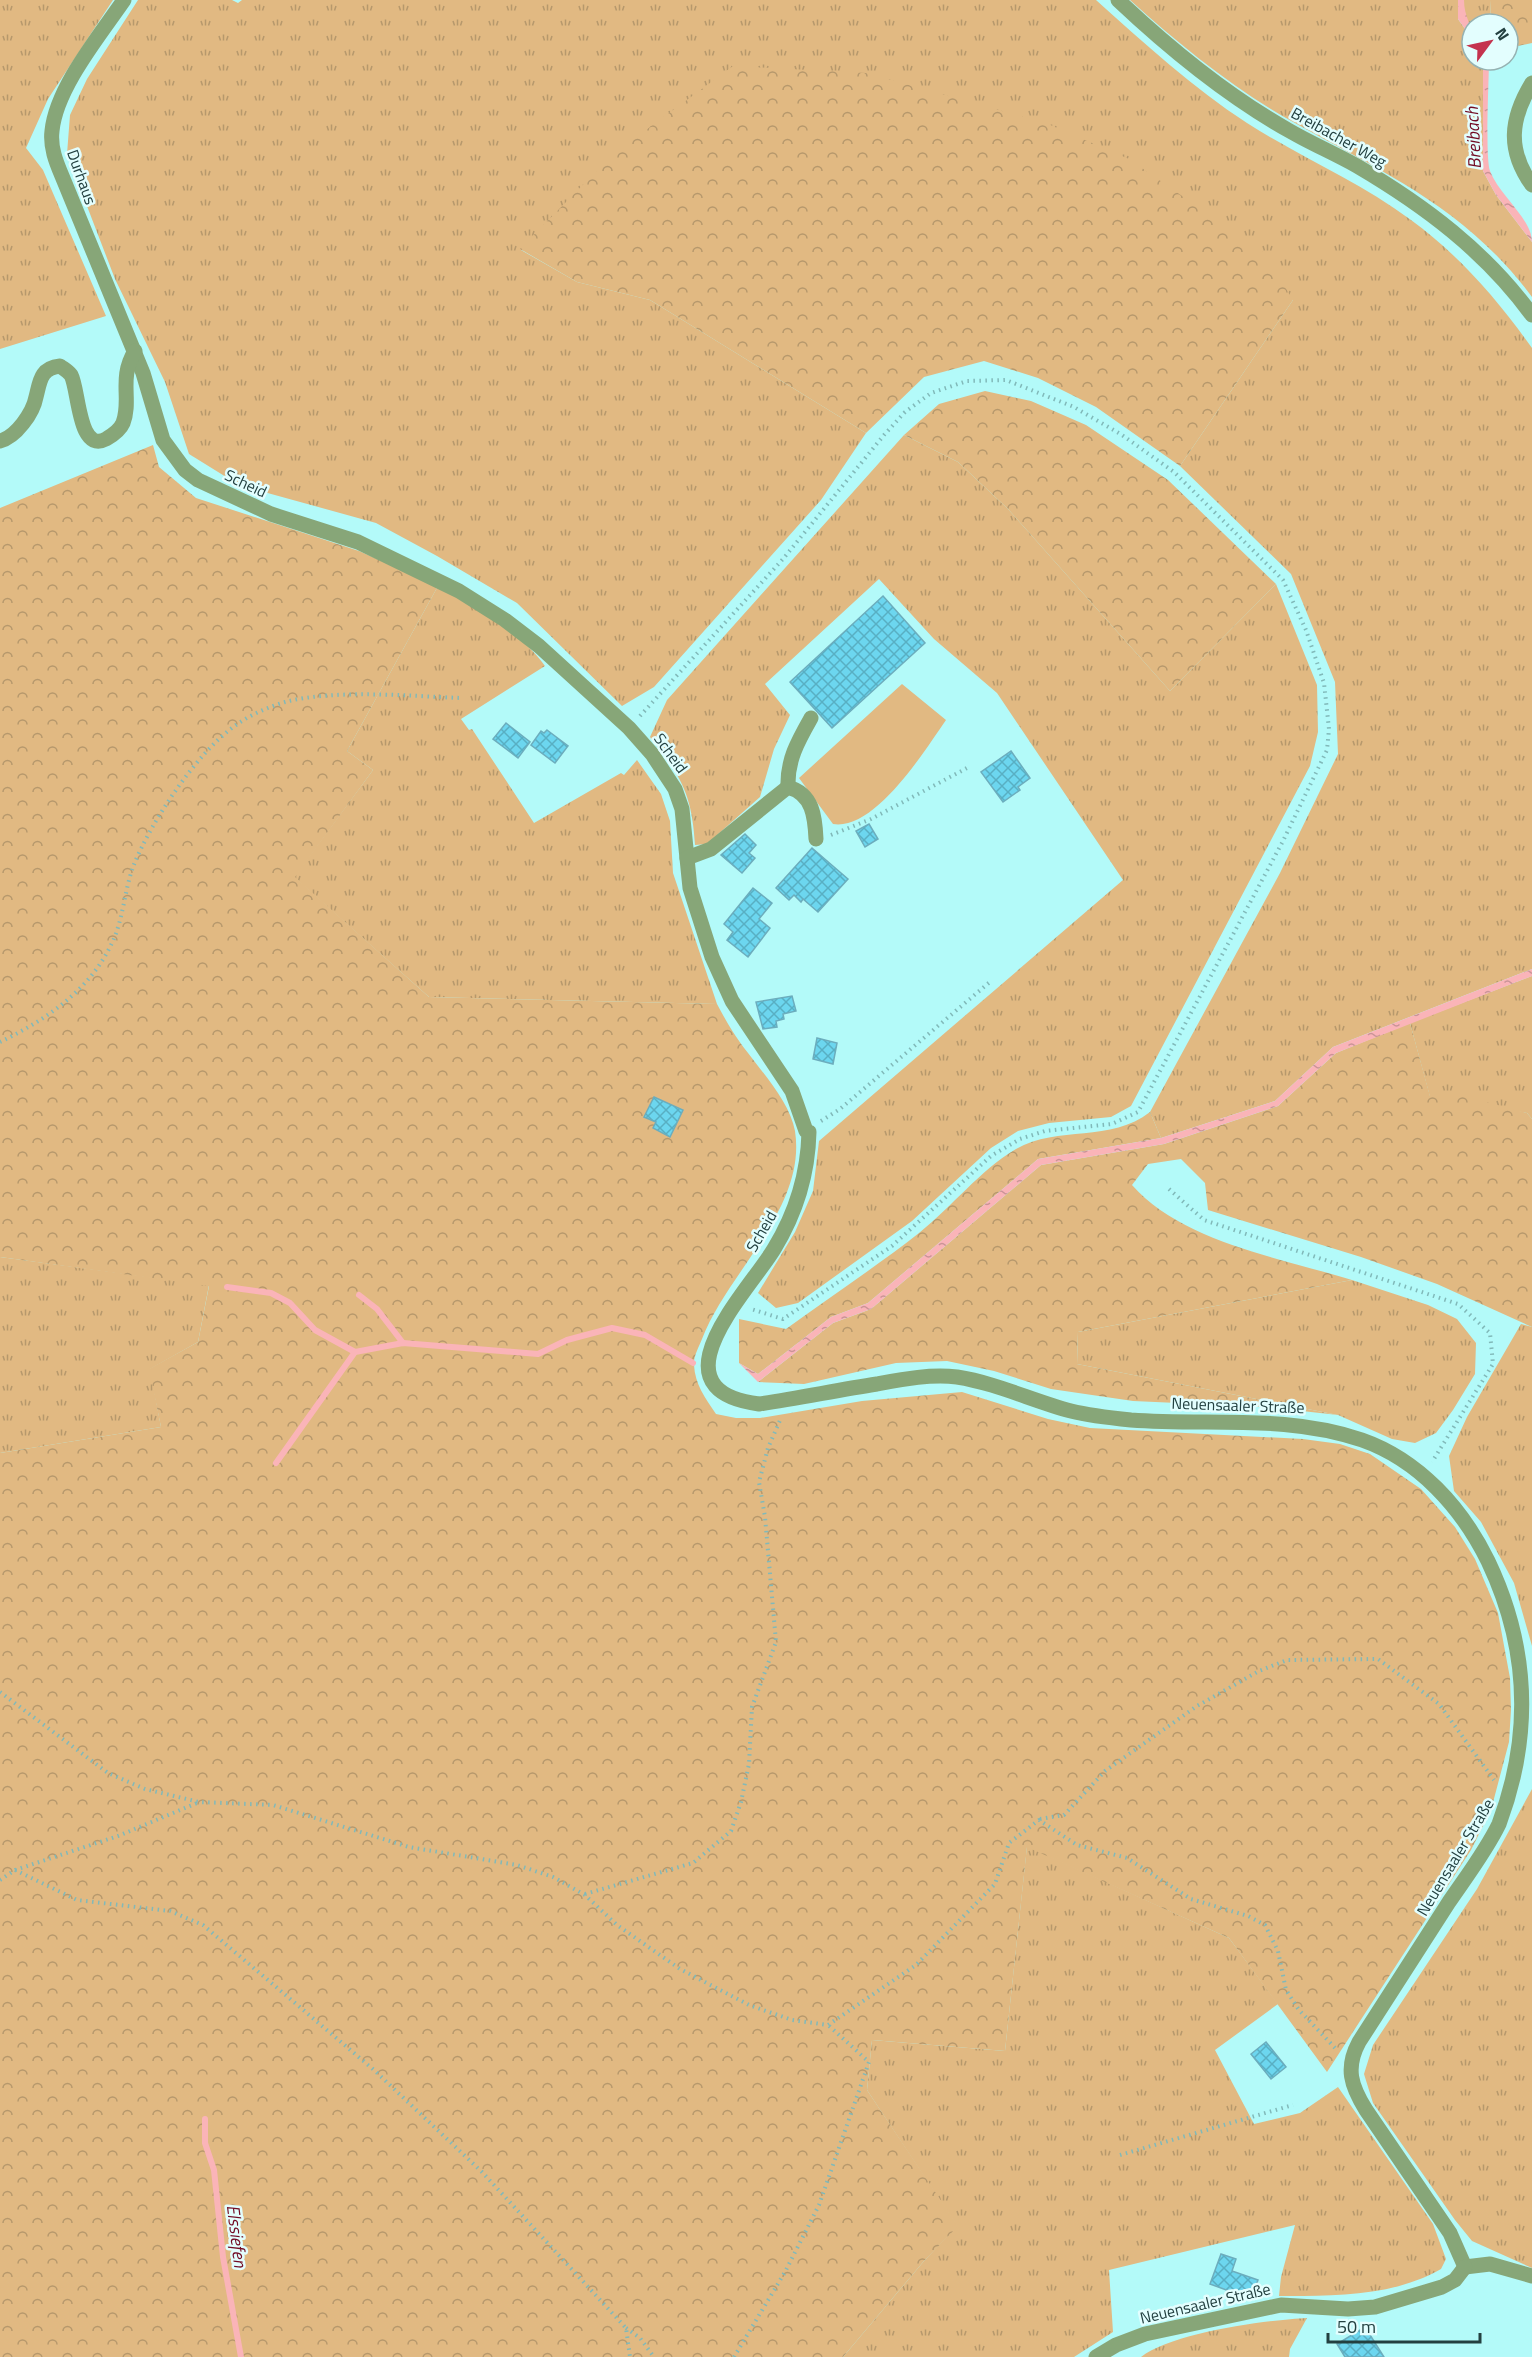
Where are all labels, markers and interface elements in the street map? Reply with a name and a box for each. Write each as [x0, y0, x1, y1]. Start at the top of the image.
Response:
north arrow [1460, 12, 1520, 72]
text: N [1489, 23, 1516, 45]
street label: Breibacher Weg [1287, 101, 1391, 173]
water label: Breibach [1458, 105, 1488, 170]
street label: Durhaus [61, 146, 103, 208]
street label: Scheid [221, 463, 271, 503]
street label: Scheid [648, 728, 694, 778]
street label: Scheid [740, 1206, 782, 1256]
street label: Neuensaaler Straße [1171, 1391, 1305, 1419]
street label: Neuensaaler Straße [1410, 1794, 1500, 1920]
water label: Elssiefen [220, 2203, 254, 2270]
street label: Neuensaaler Straße [1137, 2276, 1273, 2330]
scale bar [1328, 2306, 1480, 2344]
text: 50 m [1337, 2313, 1376, 2340]

